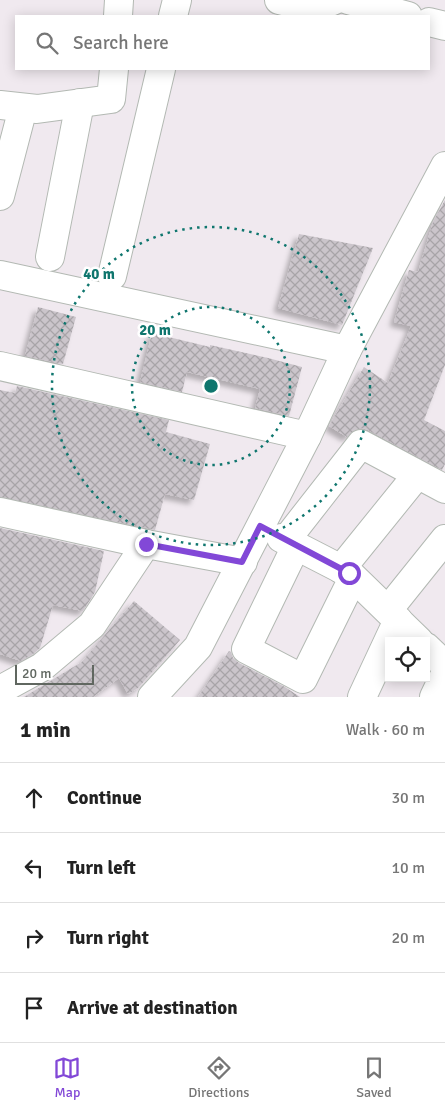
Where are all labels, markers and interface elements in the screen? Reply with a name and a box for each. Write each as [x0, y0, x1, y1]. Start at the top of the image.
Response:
search box [15, 15, 430, 70]
icon: search [33, 29, 61, 57]
text: Search here [73, 31, 169, 55]
text: 40 m [83, 265, 115, 283]
text: 20 m [139, 321, 171, 339]
centre of rings [202, 377, 220, 395]
route end [135, 533, 158, 556]
route start [338, 562, 361, 585]
map controls [385, 637, 430, 682]
button: locate [385, 637, 430, 682]
scale bar [15, 662, 94, 685]
text: 20 m [22, 665, 51, 682]
text: 1 min [20, 717, 71, 743]
text: Walk · 60 m [346, 720, 425, 740]
icon: ahead [20, 784, 48, 812]
text: Continue [67, 786, 142, 810]
text: 30 m [391, 788, 425, 808]
icon: left [20, 854, 48, 882]
text: Turn left [67, 856, 136, 880]
text: 10 m [391, 858, 425, 878]
icon: right [20, 924, 48, 952]
text: Turn right [67, 926, 149, 950]
text: 20 m [391, 928, 425, 948]
icon: arrive [20, 994, 48, 1022]
text: Arrive at destination [67, 996, 238, 1020]
tab: Map [53, 1054, 81, 1101]
tab: Directions [188, 1054, 249, 1101]
tab: Saved [356, 1054, 392, 1101]

